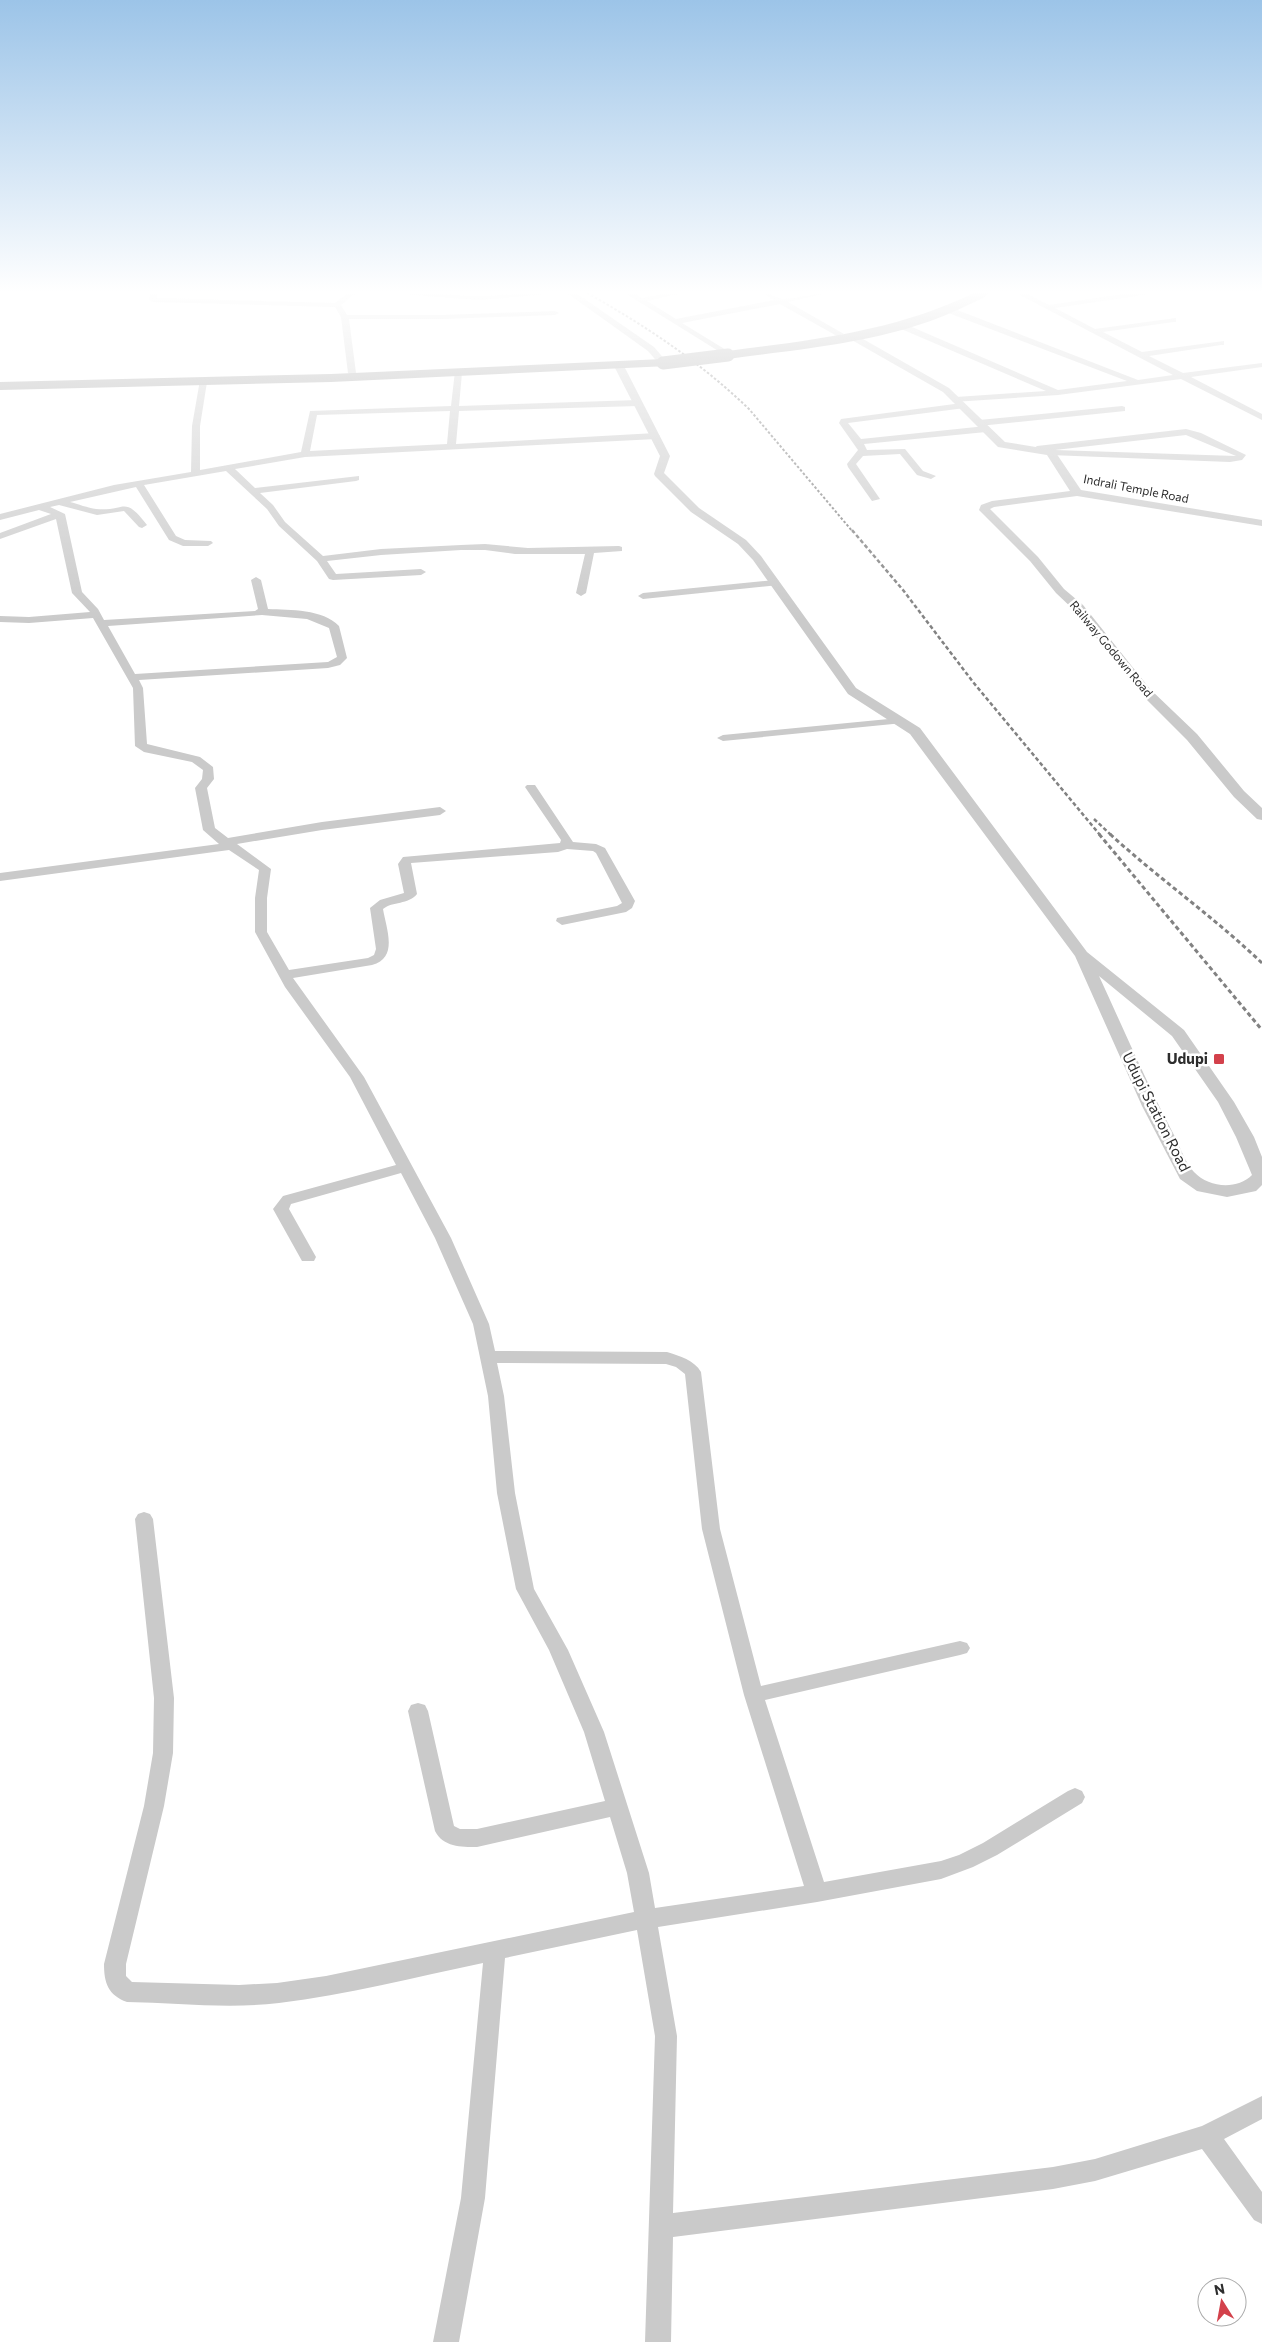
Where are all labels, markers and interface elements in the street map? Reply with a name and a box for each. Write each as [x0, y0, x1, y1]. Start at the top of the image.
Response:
street label: Indrali Temple Road [1082, 471, 1190, 505]
street label: Railway Godown Road [1067, 597, 1156, 699]
street label: Udupi Station Road [1119, 1049, 1195, 1174]
place label: Udupi [1167, 1049, 1208, 1067]
marker: Udupi [1212, 1052, 1226, 1066]
north arrow [1197, 2277, 1247, 2327]
text: N [1213, 2279, 1226, 2298]

